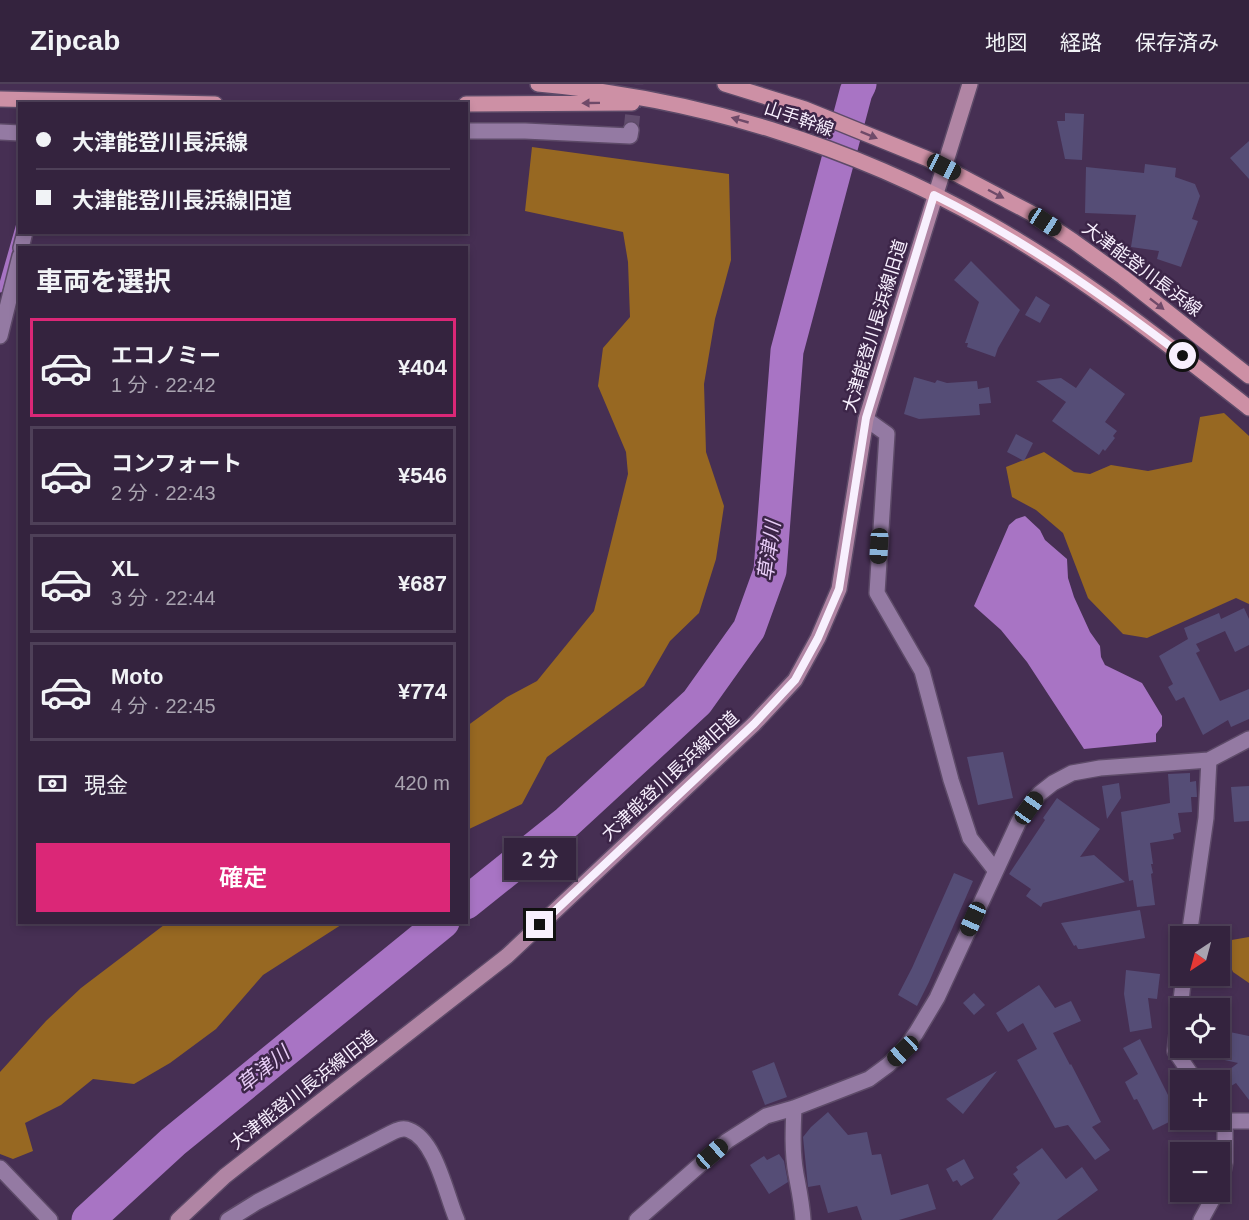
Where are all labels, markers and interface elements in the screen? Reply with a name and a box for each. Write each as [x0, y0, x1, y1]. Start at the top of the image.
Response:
text: Zipcab [30, 25, 120, 56]
text: 地図 [985, 31, 1027, 54]
text: 経路 [1060, 31, 1102, 54]
text: 保存済み [1135, 31, 1219, 54]
one-way arrow [582, 98, 601, 108]
street label: 山手幹線 [762, 98, 836, 140]
one-way arrow [731, 115, 749, 124]
text: 大津能登川長浜線 [72, 130, 248, 155]
one-way arrow [861, 130, 879, 140]
car [924, 151, 964, 183]
text: 大津能登川長浜線旧道 [72, 188, 292, 213]
one-way arrow [988, 189, 1005, 199]
car [1025, 205, 1065, 239]
street label: 大津能登川長浜線 [1078, 218, 1206, 320]
street label: 大津能登川長浜線旧道 [839, 237, 911, 415]
text: 車両を選択 [36, 267, 171, 297]
one-way arrow [1149, 297, 1165, 310]
icon: car [39, 341, 93, 395]
route start [1169, 342, 1196, 369]
text: エコノミー [111, 343, 221, 368]
text: ¥404 [398, 355, 447, 380]
text: 1 分 · 22:42 [111, 374, 216, 396]
icon: car [39, 449, 93, 503]
text: コンフォート [111, 451, 242, 476]
text: ¥546 [398, 463, 447, 488]
text: 2 分 · 22:43 [111, 482, 216, 504]
water label: 草津川 [754, 518, 784, 582]
car [869, 528, 889, 564]
text: XL [111, 556, 139, 581]
icon: car [39, 557, 93, 611]
text: ¥687 [398, 571, 447, 596]
text: 3 分 · 22:44 [111, 587, 216, 609]
text: Moto [111, 664, 164, 689]
icon: car [39, 665, 93, 719]
text: ¥774 [398, 679, 447, 704]
text: 4 分 · 22:45 [111, 695, 216, 717]
street label: 大津能登川長浜線旧道 [597, 707, 743, 845]
icon: cash [36, 767, 69, 800]
text: 420 m [394, 772, 450, 794]
text: 現金 [84, 773, 128, 798]
car [1011, 788, 1047, 828]
callout: 2 分 [504, 838, 576, 880]
button: 確定 [36, 843, 450, 912]
text: 2 分 [522, 848, 558, 870]
car [957, 899, 989, 939]
route end [526, 911, 553, 938]
north arrow [1170, 926, 1230, 986]
map controls [1170, 926, 1230, 1202]
button: locate [1170, 998, 1230, 1058]
street label: 大津能登川長浜線旧道 [226, 1027, 380, 1153]
car [884, 1032, 922, 1070]
water label: 草津川 [233, 1040, 295, 1096]
button: + [1170, 1070, 1230, 1130]
car [693, 1135, 731, 1173]
button: − [1170, 1142, 1230, 1202]

